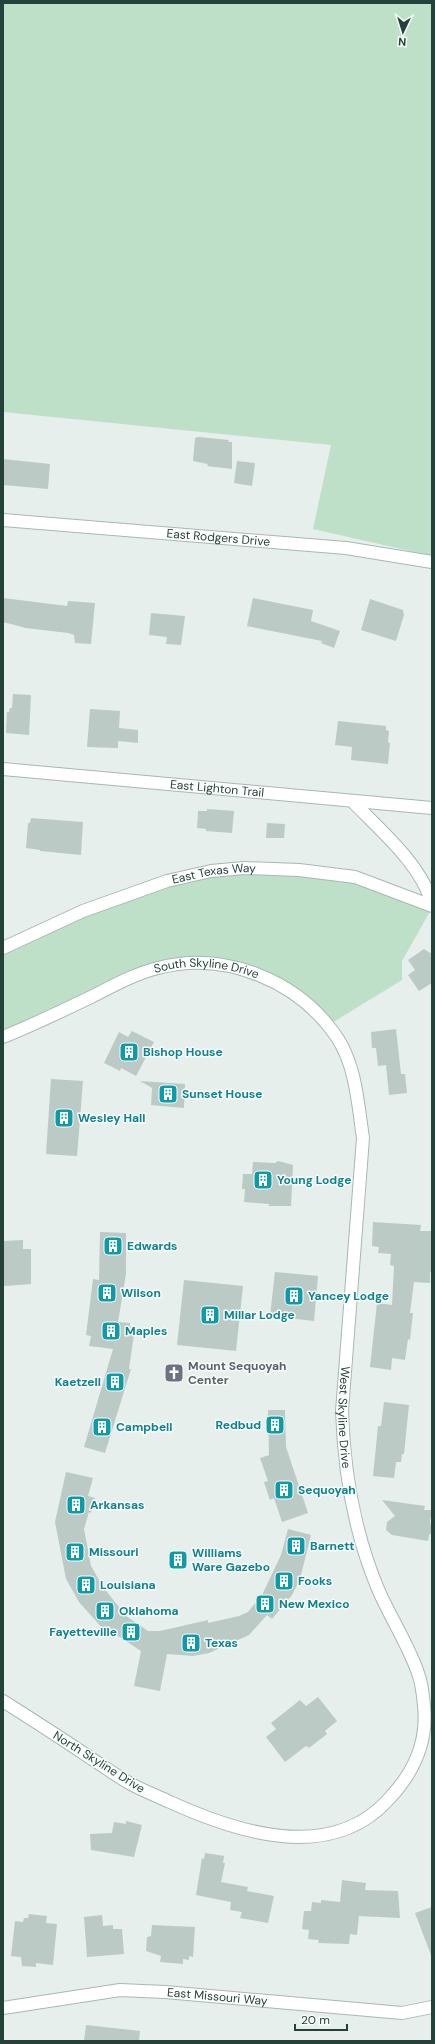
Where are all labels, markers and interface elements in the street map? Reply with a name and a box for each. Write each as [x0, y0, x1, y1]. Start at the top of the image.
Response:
north arrow [383, 12, 423, 52]
text: N [398, 35, 407, 49]
street label: East Rodgers Drive [166, 525, 271, 550]
street label: East Lighton Trail [169, 776, 265, 801]
street label: East Texas Way [170, 860, 256, 888]
street label: South Skyline Drive [152, 955, 261, 982]
building icon: Bishop House [118, 1041, 140, 1063]
place label: Bishop House [143, 1044, 223, 1060]
building icon: Sunset House [157, 1083, 179, 1105]
place label: Sunset House [182, 1086, 262, 1102]
building icon: Wesley Hall [53, 1107, 75, 1129]
place label: Wesley Hall [78, 1110, 145, 1126]
building icon: Young Lodge [252, 1169, 274, 1191]
place label: Young Lodge [277, 1172, 351, 1188]
building icon: Edwards [102, 1235, 124, 1257]
place label: Edwards [127, 1238, 177, 1254]
building icon: Wilson [96, 1282, 118, 1304]
place label: Wilson [121, 1285, 161, 1301]
building icon: Yancey Lodge [283, 1285, 305, 1307]
place label: Yancey Lodge [308, 1288, 389, 1304]
building icon: Millar Lodge [199, 1304, 221, 1326]
place label: Millar Lodge [224, 1307, 295, 1323]
building icon: Maples [100, 1320, 122, 1342]
place label: Maples [125, 1323, 167, 1339]
place label: Mount Sequoyah Center [188, 1358, 286, 1388]
church icon: Mount Sequoyah Center [163, 1362, 185, 1384]
street label: West Skyline Drive [334, 1366, 354, 1469]
building icon: Kaetzell [104, 1371, 126, 1393]
place label: Kaetzell [55, 1374, 101, 1390]
building icon: Redbud [264, 1414, 286, 1436]
building icon: Campbell [91, 1416, 113, 1438]
place label: Redbud [216, 1417, 261, 1433]
place label: Campbell [116, 1419, 173, 1435]
building icon: Sequoyah [273, 1479, 295, 1501]
place label: Sequoyah [298, 1482, 356, 1498]
building icon: Arkansas [65, 1494, 87, 1516]
place label: Arkansas [90, 1497, 144, 1513]
building icon: Barnett [285, 1535, 307, 1557]
place label: Barnett [310, 1538, 355, 1554]
building icon: Missouri [64, 1541, 86, 1563]
place label: Missouri [89, 1544, 139, 1560]
place label: Williams Ware Gazebo [192, 1545, 270, 1575]
building icon: Williams Ware Gazebo [167, 1549, 189, 1571]
building icon: Fooks [273, 1570, 295, 1592]
place label: Fooks [298, 1573, 332, 1589]
building icon: Louisiana [75, 1574, 97, 1596]
place label: Louisiana [100, 1577, 156, 1593]
building icon: New Mexico [254, 1593, 276, 1615]
place label: New Mexico [279, 1596, 350, 1612]
building icon: Oklahoma [94, 1600, 116, 1622]
place label: Oklahoma [119, 1603, 179, 1619]
building icon: Fayetteville [120, 1621, 142, 1643]
place label: Fayetteville [49, 1624, 117, 1640]
building icon: Texas [180, 1632, 202, 1654]
place label: Texas [205, 1635, 238, 1651]
street label: North Skyline Drive [50, 1727, 148, 1797]
street label: East Missouri Way [167, 1984, 269, 2009]
scale bar [295, 2006, 347, 2032]
text: 20 m [301, 2012, 330, 2028]

